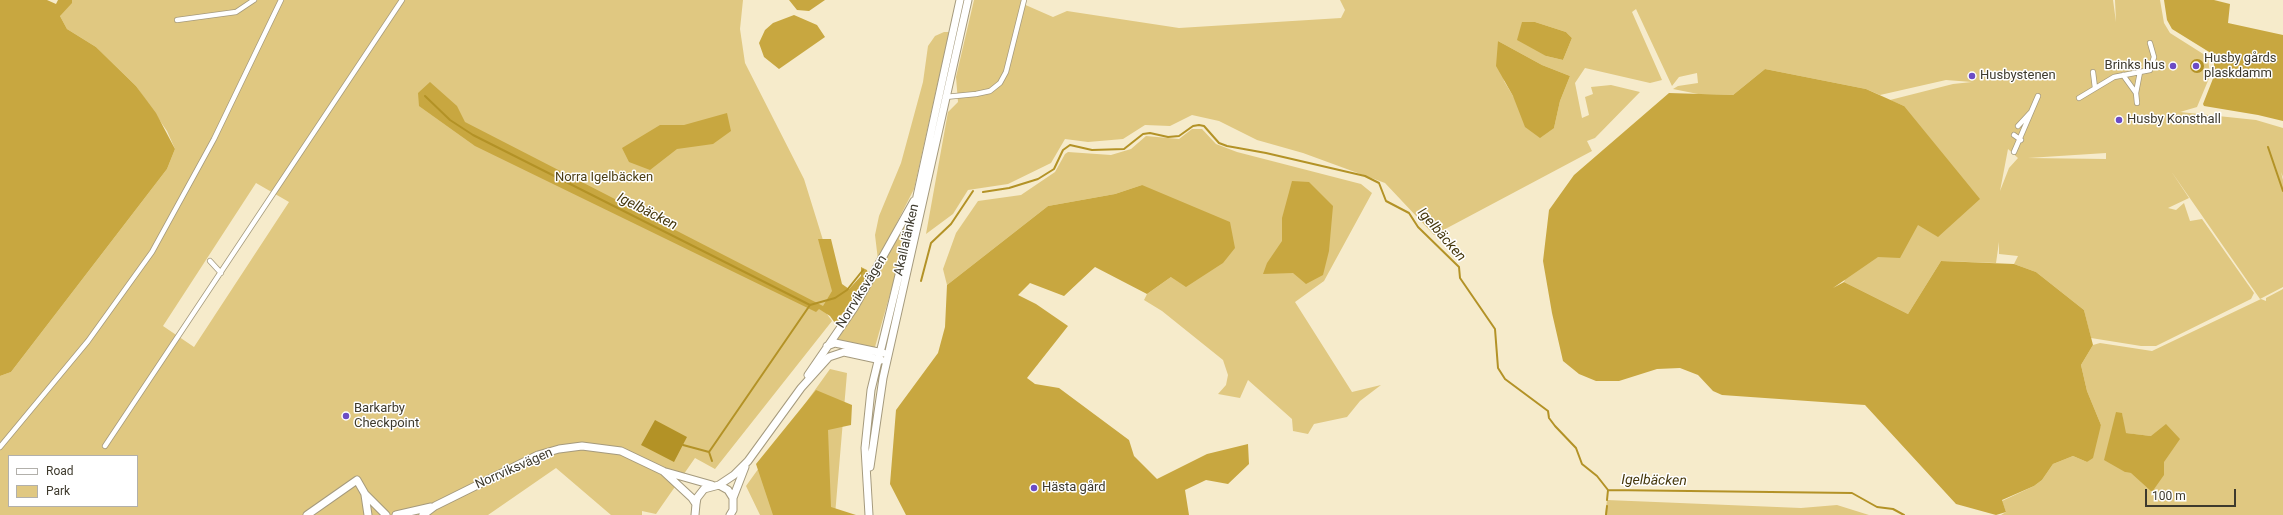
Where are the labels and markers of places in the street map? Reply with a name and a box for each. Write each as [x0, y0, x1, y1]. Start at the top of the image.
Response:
place label: Husby gårds plaskdamm [2204, 51, 2276, 82]
place label: Brinks hus [2105, 58, 2165, 74]
marker: Brinks hus [2168, 61, 2178, 71]
marker: Husby gårds plaskdamm [2191, 61, 2201, 71]
place label: Husbystenen [1980, 68, 2056, 84]
marker: Husbystenen [1967, 71, 1977, 81]
place label: Husby Konsthall [2127, 112, 2221, 128]
marker: Husby Konsthall [2114, 115, 2124, 125]
place label: Barkarby Checkpoint [354, 401, 419, 432]
marker: Barkarby Checkpoint [341, 411, 351, 421]
place label: Hästa gård [1042, 480, 1106, 496]
marker: Hästa gård [1029, 483, 1039, 493]

